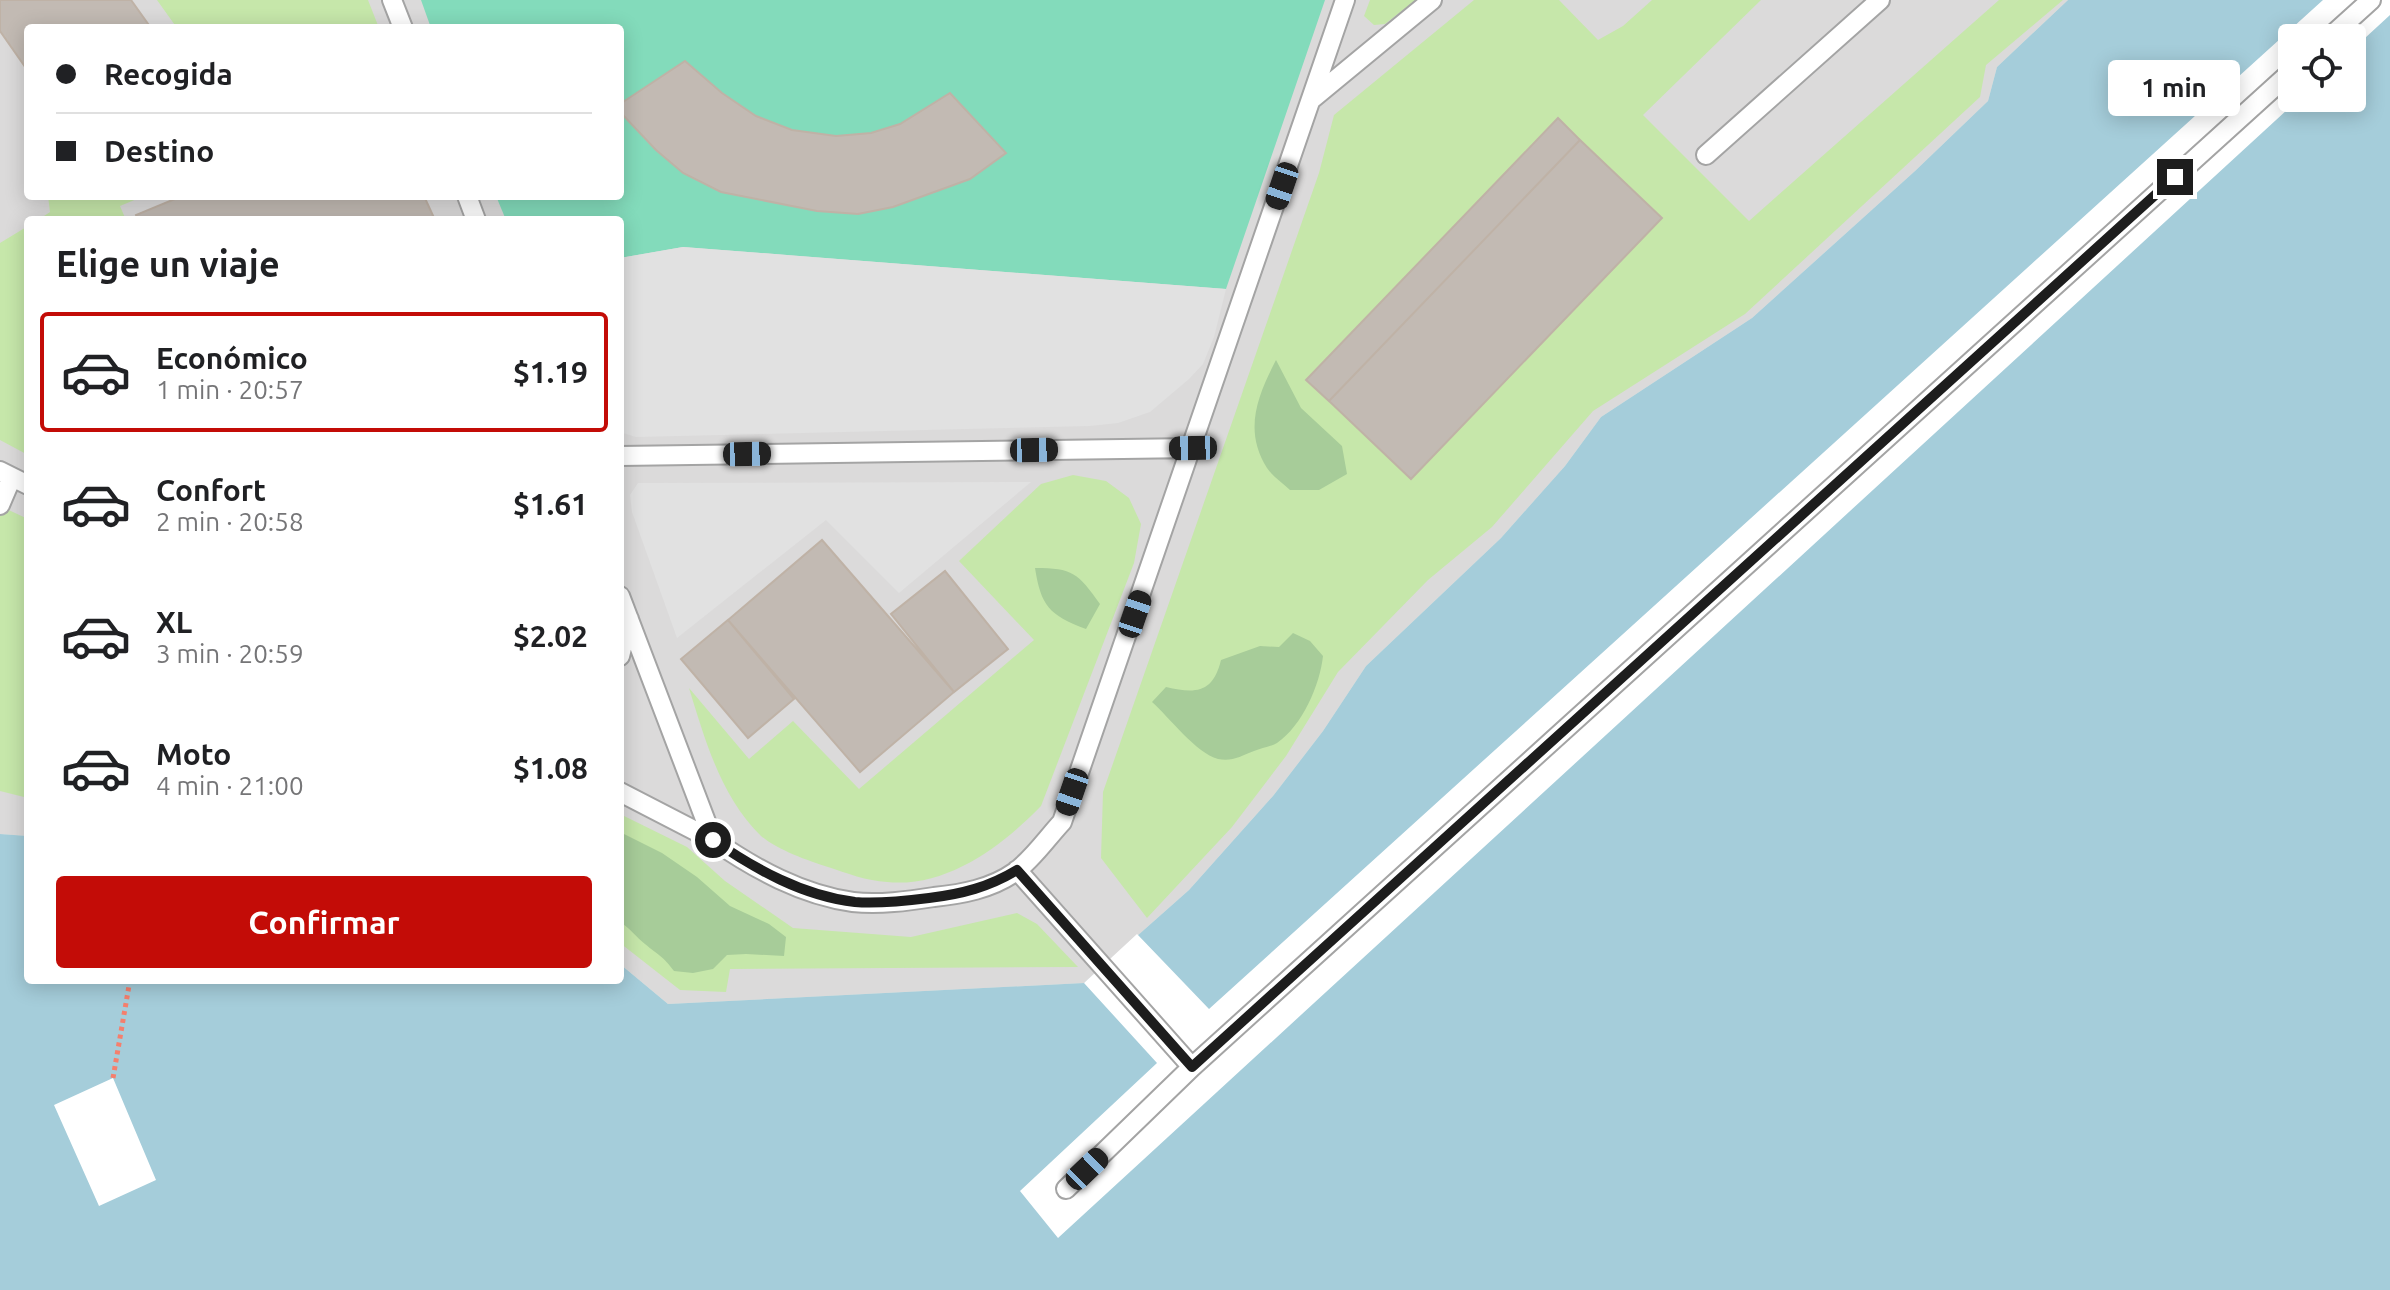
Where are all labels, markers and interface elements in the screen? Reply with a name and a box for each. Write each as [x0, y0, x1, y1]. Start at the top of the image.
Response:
map controls [2278, 24, 2366, 112]
button: locate [2278, 24, 2366, 112]
text: Recogida [104, 57, 233, 91]
callout: 1 min [2109, 61, 2241, 117]
text: 1 min [2141, 73, 2207, 102]
text: Destino [104, 134, 214, 168]
car [1263, 159, 1301, 213]
route end [2157, 159, 2193, 195]
text: Elige un viaje [56, 243, 280, 284]
icon: car [60, 336, 132, 408]
text: Económico [156, 341, 308, 375]
text: $1.19 [513, 355, 588, 389]
text: 1 min · 20:57 [156, 375, 304, 404]
car [1169, 436, 1217, 460]
car [1010, 438, 1058, 462]
car [723, 442, 771, 466]
icon: car [60, 468, 132, 540]
text: Confort [156, 473, 266, 507]
text: $1.61 [513, 487, 588, 521]
text: 2 min · 20:58 [156, 507, 304, 536]
car [1116, 587, 1154, 641]
icon: car [60, 600, 132, 672]
text: XL [156, 605, 192, 639]
text: $2.02 [513, 619, 588, 653]
text: 3 min · 20:59 [156, 639, 304, 668]
icon: car [60, 732, 132, 804]
text: Moto [156, 737, 231, 771]
text: $1.08 [513, 751, 588, 785]
car [1053, 765, 1091, 819]
text: 4 min · 21:00 [156, 771, 304, 800]
route start [695, 822, 731, 858]
button: Confirmar [56, 876, 592, 968]
car [1061, 1144, 1113, 1194]

